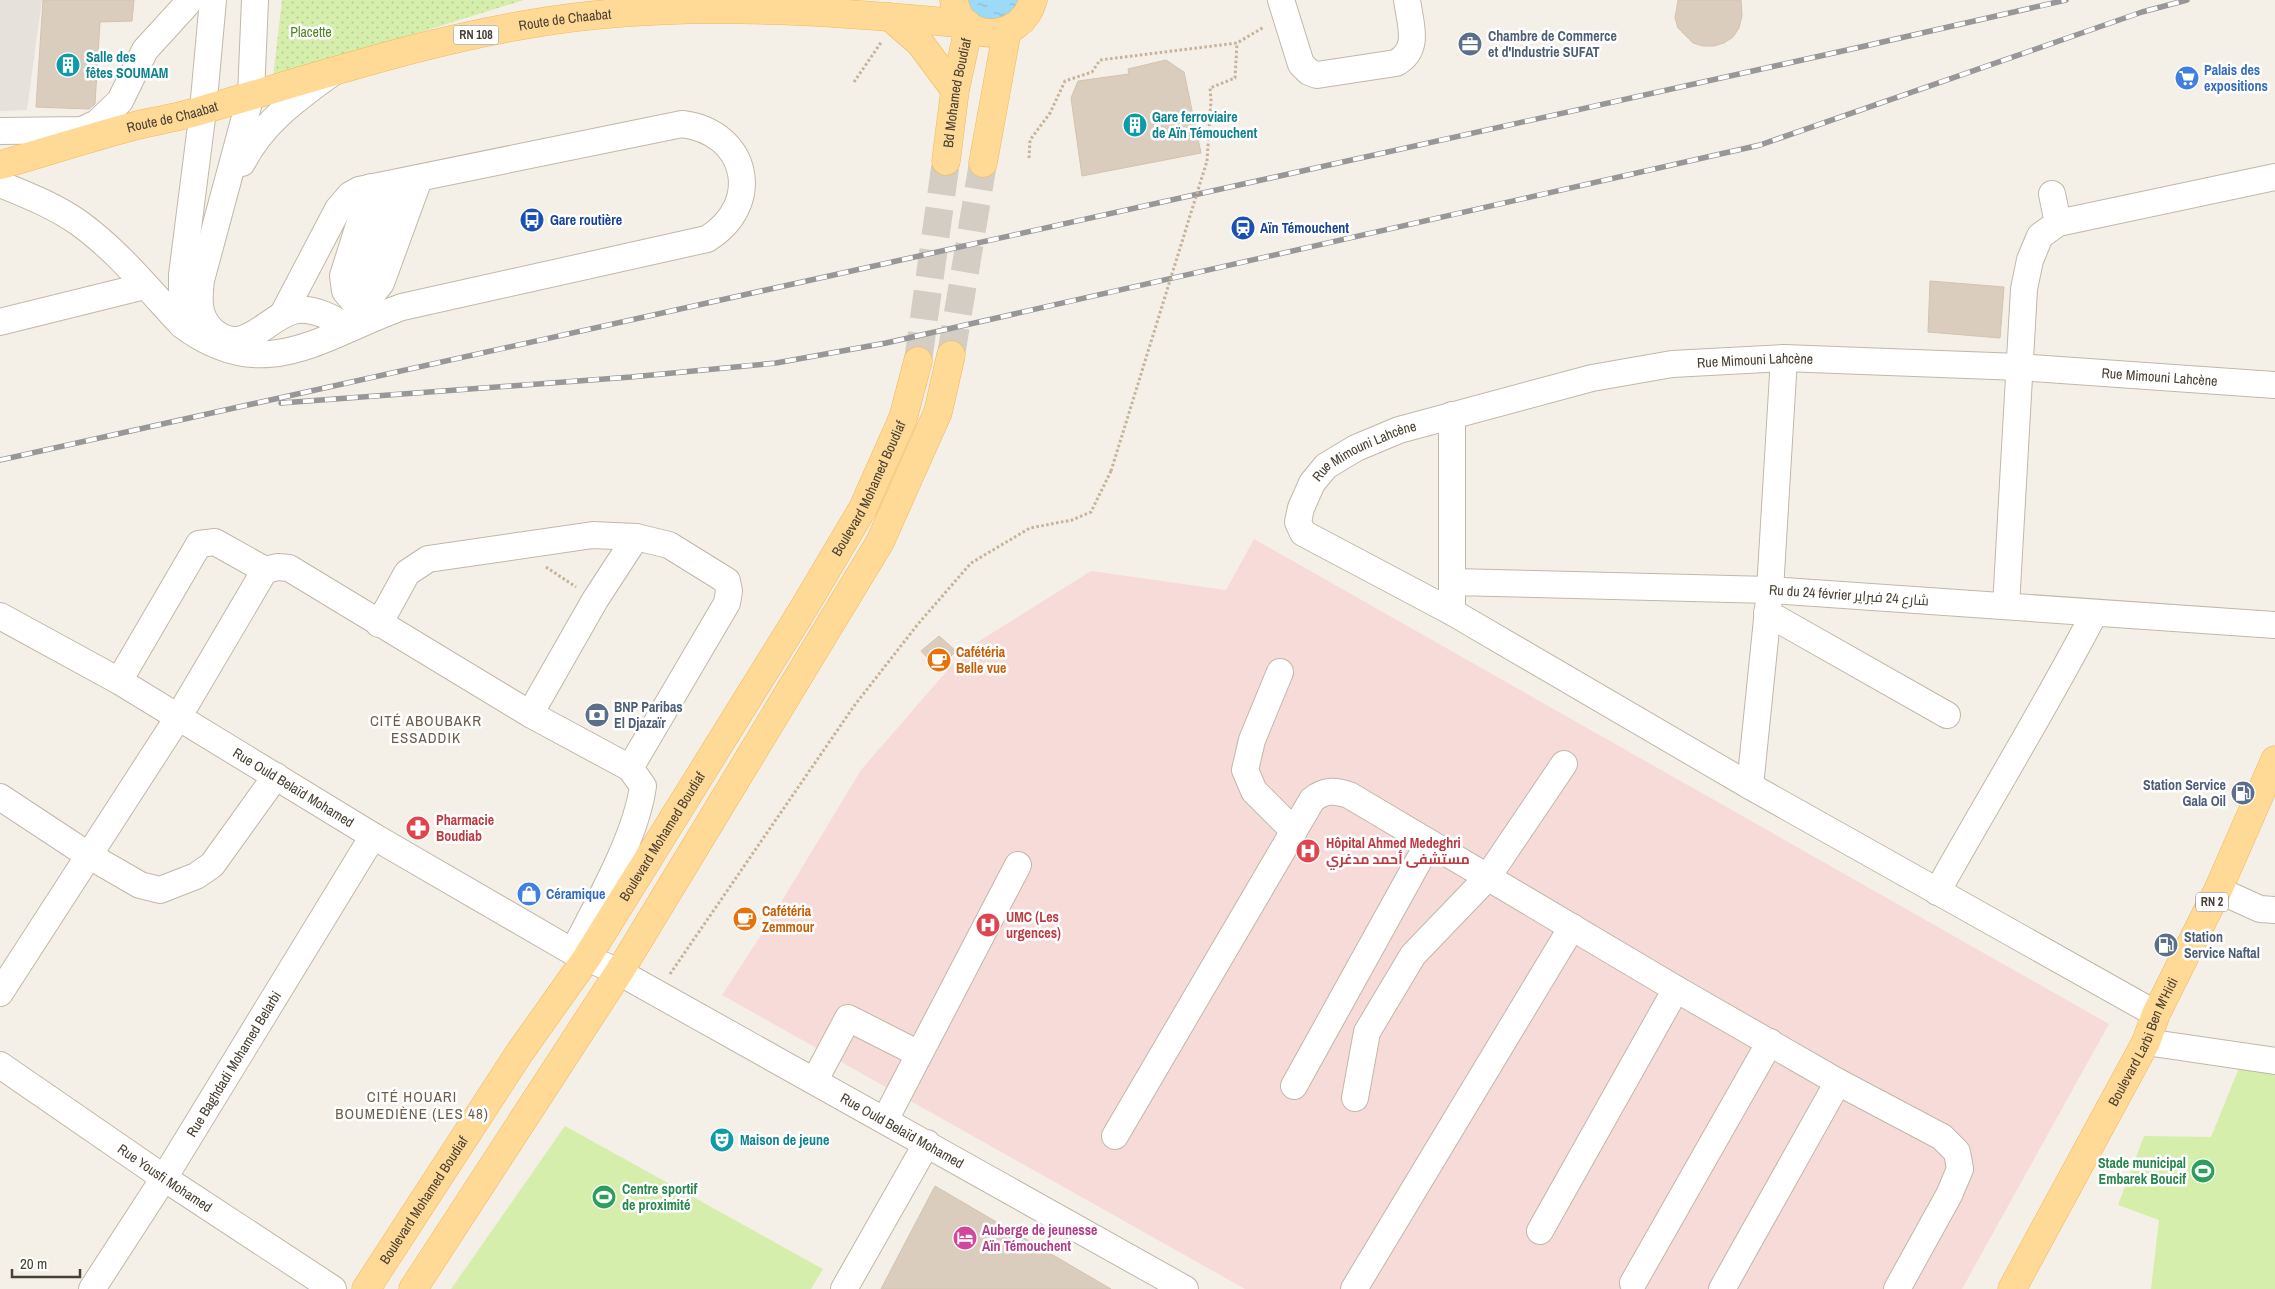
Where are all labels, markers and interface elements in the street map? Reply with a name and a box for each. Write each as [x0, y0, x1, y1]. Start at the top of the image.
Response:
street label: Route de Chaabat [517, 5, 612, 35]
park label: Placette [290, 23, 332, 41]
road number: RN 108 [454, 26, 498, 44]
place label: Chambre de Commerce et d'Industrie SUFAT [1488, 27, 1617, 61]
office icon: Chambre de Commerce et d'Industrie SUFAT [1457, 31, 1483, 57]
street label: Bd Mohamed Boudiaf [939, 35, 975, 149]
place label: Salle des fêtes SOUMAM [86, 48, 168, 82]
building icon: Salle des fêtes SOUMAM [55, 52, 81, 78]
place label: Palais des expositions [2204, 61, 2268, 95]
supermarket icon: Palais des expositions [2174, 65, 2200, 91]
street label: Route de Chaabat [125, 97, 220, 137]
place label: Gare ferroviaire de Aïn Témouchent [1152, 108, 1257, 142]
building icon: Gare ferroviaire de Aïn Témouchent [1122, 112, 1148, 138]
bus stop icon: Gare routière [519, 207, 545, 233]
place label: Gare routière [550, 211, 622, 229]
station icon: Aïn Témouchent [1230, 215, 1256, 241]
place label: Aïn Témouchent [1260, 219, 1349, 237]
street label: Rue Mimouni Lahcène [1697, 349, 1814, 372]
street label: Rue Mimouni Lahcène [2101, 364, 2218, 390]
street label: Boulevard Mohamed Boudiaf [828, 417, 910, 559]
street label: Rue Mimouni Lahcène [1308, 417, 1418, 485]
street label: Ru du 24 février شارع 24 فبراير [1768, 580, 1930, 610]
place label: Cafétéria Belle vue [956, 643, 1006, 677]
cafe icon: Cafétéria Belle vue [926, 647, 952, 673]
place label: BNP Paribas El Djazaïr [614, 698, 683, 732]
bank icon: BNP Paribas El Djazaïr [584, 702, 610, 728]
district label: CITÉ ABOUBAKR ESSADDIK [370, 710, 482, 748]
street label: Rue Ould Belaïd Mohamed [230, 744, 357, 831]
street label: Boulevard Mohamed Boudiaf [615, 768, 709, 904]
place label: Station Service Gala Oil [2143, 776, 2226, 810]
fuel station icon: Station Service Gala Oil [2230, 780, 2256, 806]
place label: Pharmacie Boudiab [436, 811, 494, 845]
pharmacy icon: Pharmacie Boudiab [405, 815, 431, 841]
place label: Hôpital Ahmed Medeghri مستشفى أحمد مدغري [1326, 834, 1470, 870]
hospital icon: Hôpital Ahmed Medeghri مستشفى أحمد مدغري [1295, 838, 1321, 864]
shop icon: Céramique [516, 881, 542, 907]
place label: Céramique [546, 885, 605, 903]
road number: RN 2 [2196, 892, 2228, 912]
place label: Cafétéria Zemmour [762, 902, 815, 936]
cafe icon: Cafétéria Zemmour [732, 906, 758, 932]
place label: UMC (Les urgences) [1006, 908, 1061, 942]
hospital icon: UMC (Les urgences) [975, 912, 1001, 938]
place label: Station Service Naftal [2184, 928, 2260, 962]
fuel station icon: Station Service Naftal [2153, 932, 2179, 958]
street label: Boulevard Larbi Ben M'Hidi [2104, 974, 2182, 1109]
street label: Rue Baghdadi Mohamed Belarbi [182, 988, 285, 1140]
district label: CITÉ HOUARI BOUMEDIÈNE (LES 48) [335, 1086, 489, 1124]
street label: Rue Ould Belaïd Mohamed [837, 1089, 967, 1172]
theatre icon: Maison de jeune [709, 1127, 735, 1153]
place label: Maison de jeune [740, 1131, 829, 1149]
street label: Boulevard Mohamed Boudiaf [376, 1132, 472, 1267]
street label: Rue Yousfi Mohamed [114, 1140, 216, 1216]
place label: Stade municipal Embarek Boucif [2098, 1154, 2186, 1188]
sports icon: Stade municipal Embarek Boucif [2190, 1158, 2216, 1184]
place label: Centre sportif de proximité [622, 1180, 697, 1214]
sports icon: Centre sportif de proximité [591, 1184, 617, 1210]
place label: Auberge de jeunesse Aïn Témouchent [982, 1221, 1098, 1255]
hotel icon: Auberge de jeunesse Aïn Témouchent [952, 1225, 978, 1251]
scale bar [12, 1246, 80, 1278]
text: 20 m [20, 1253, 47, 1274]

